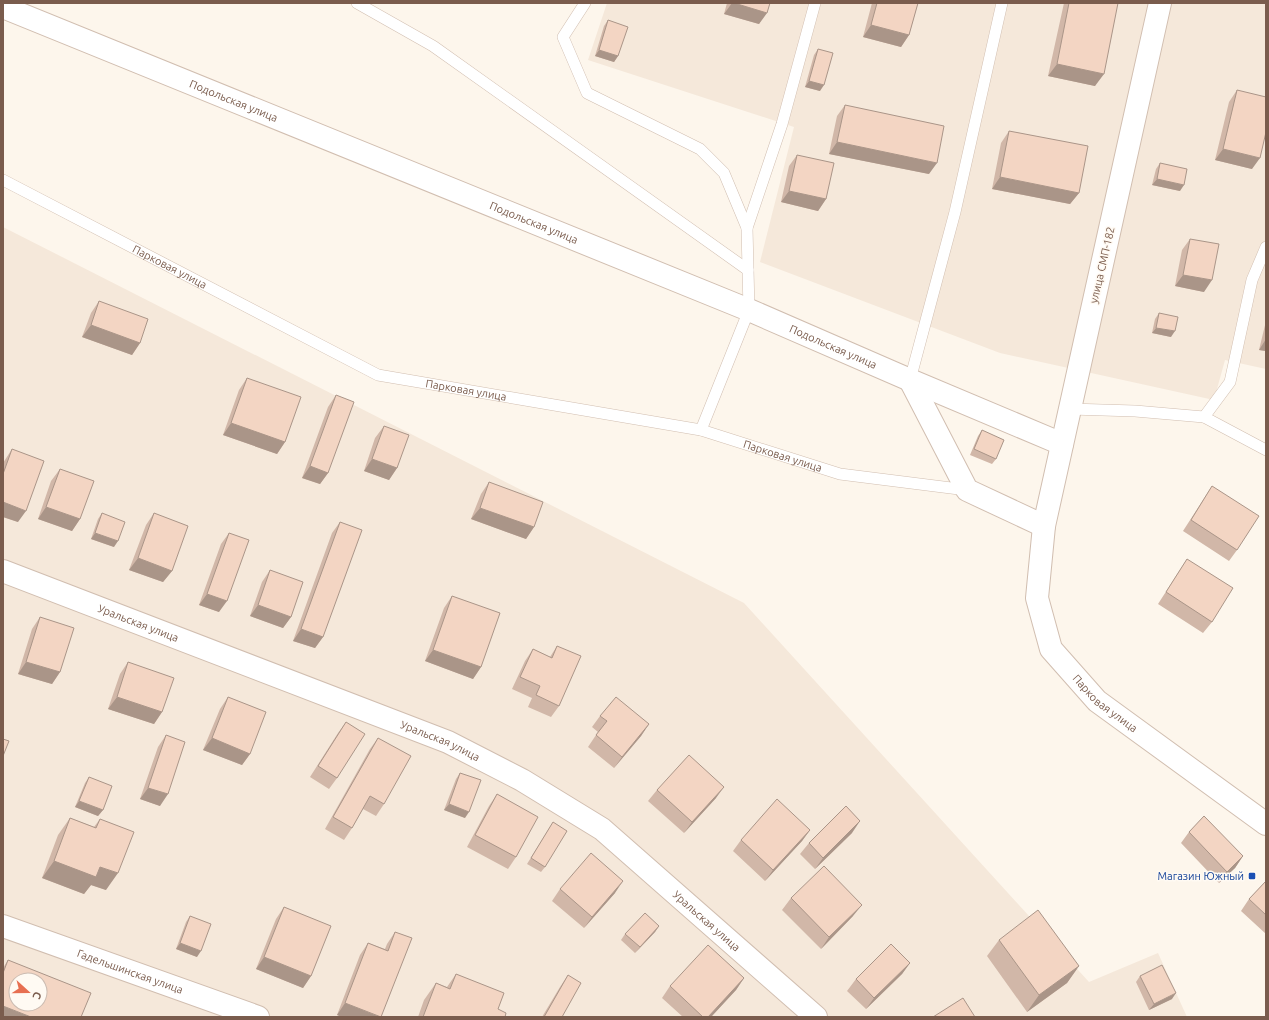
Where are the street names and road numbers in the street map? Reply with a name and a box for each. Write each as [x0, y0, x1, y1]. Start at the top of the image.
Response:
street label: Подольская улица [188, 77, 280, 124]
street label: Подольская улица [488, 199, 580, 246]
street label: улица СМП-182 [1087, 225, 1117, 305]
street label: Парковая улица [131, 243, 209, 291]
street label: Подольская улица [788, 322, 879, 371]
street label: Парковая улица [425, 377, 507, 403]
street label: Парковая улица [742, 438, 824, 474]
street label: Уральская улица [96, 602, 180, 644]
street label: Парковая улица [1070, 672, 1140, 734]
street label: Уральская улица [399, 718, 482, 763]
street label: Уральская улица [671, 888, 743, 954]
street label: Гадельшинская улица [75, 947, 185, 996]

